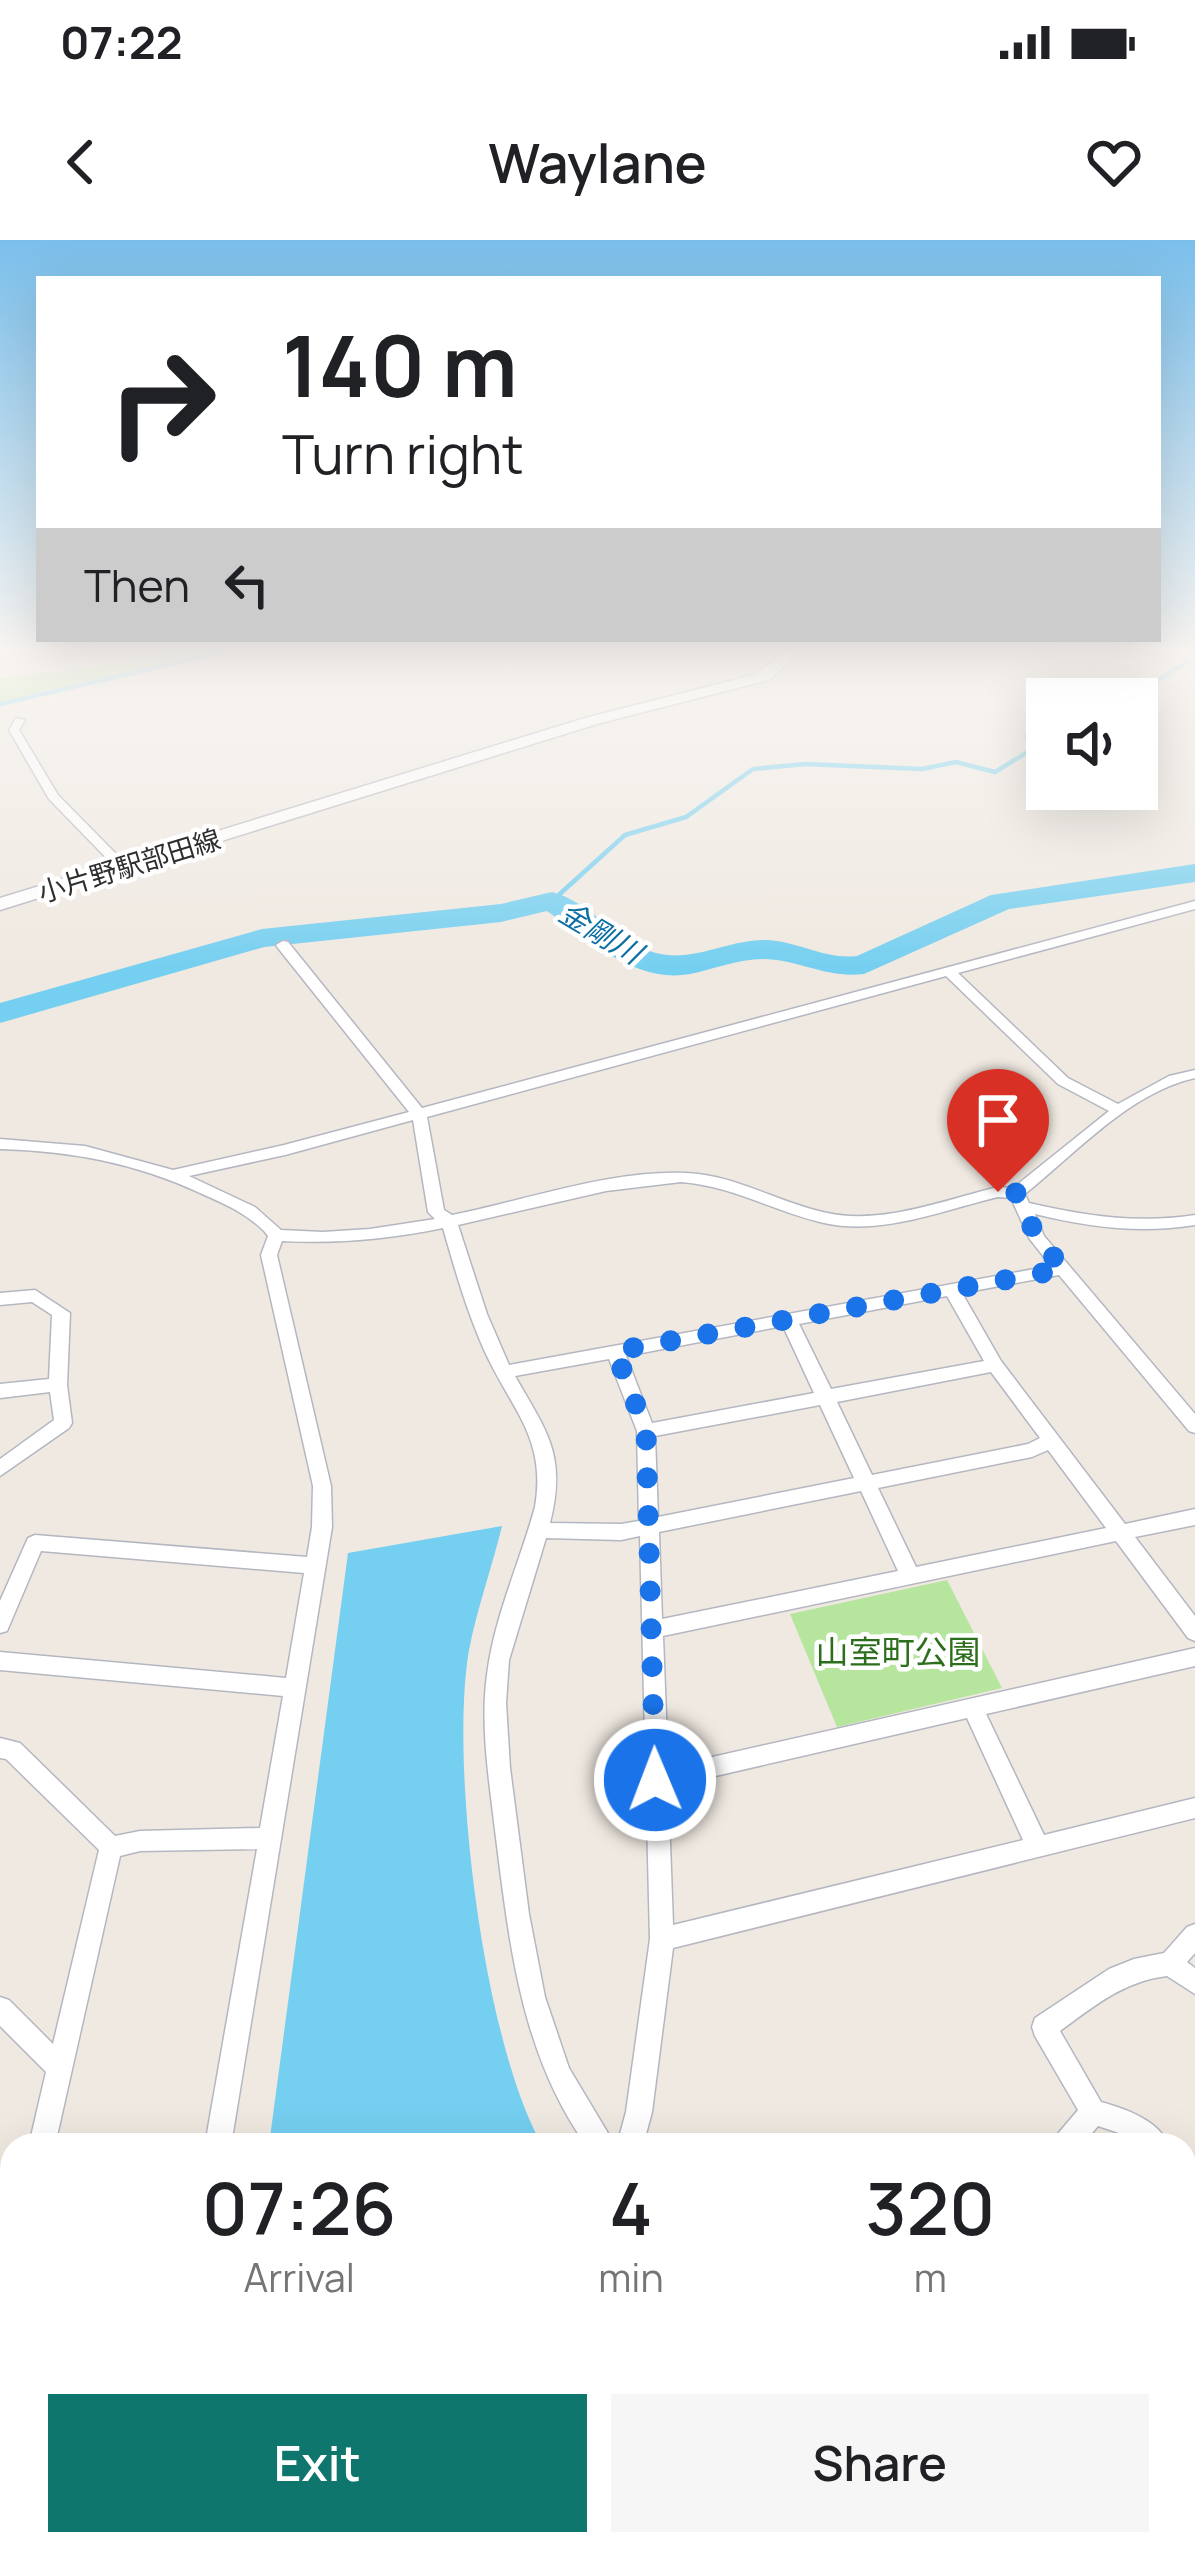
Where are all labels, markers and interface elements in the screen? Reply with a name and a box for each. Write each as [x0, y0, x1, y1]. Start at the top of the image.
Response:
text: 07:22 [60, 11, 183, 73]
text: Waylane [488, 125, 707, 199]
icon: back [48, 129, 114, 195]
icon: heart [1081, 129, 1147, 195]
text: 140 m [282, 307, 518, 422]
icon: right [84, 324, 240, 480]
text: Turn right [282, 416, 524, 490]
icon: left [214, 552, 280, 618]
text: Then [84, 554, 190, 616]
map controls [1026, 678, 1158, 810]
button: sound [1026, 678, 1158, 810]
street label: 小片野駅部田線 [33, 820, 225, 910]
water label: 金剛川 [552, 891, 653, 974]
pin [947, 1069, 1049, 1192]
icon: arrive [965, 1087, 1031, 1153]
park label: 山室町公園 [816, 1629, 981, 1674]
position arrow [592, 1717, 718, 1843]
text: 07:26 [202, 2158, 396, 2257]
text: 4 [609, 2158, 653, 2257]
text: 320 [865, 2158, 995, 2257]
text: Arrival [243, 2250, 355, 2304]
text: min [598, 2250, 664, 2304]
text: m [914, 2250, 947, 2304]
button: Exit [48, 2394, 587, 2532]
button: Share [611, 2394, 1149, 2532]

